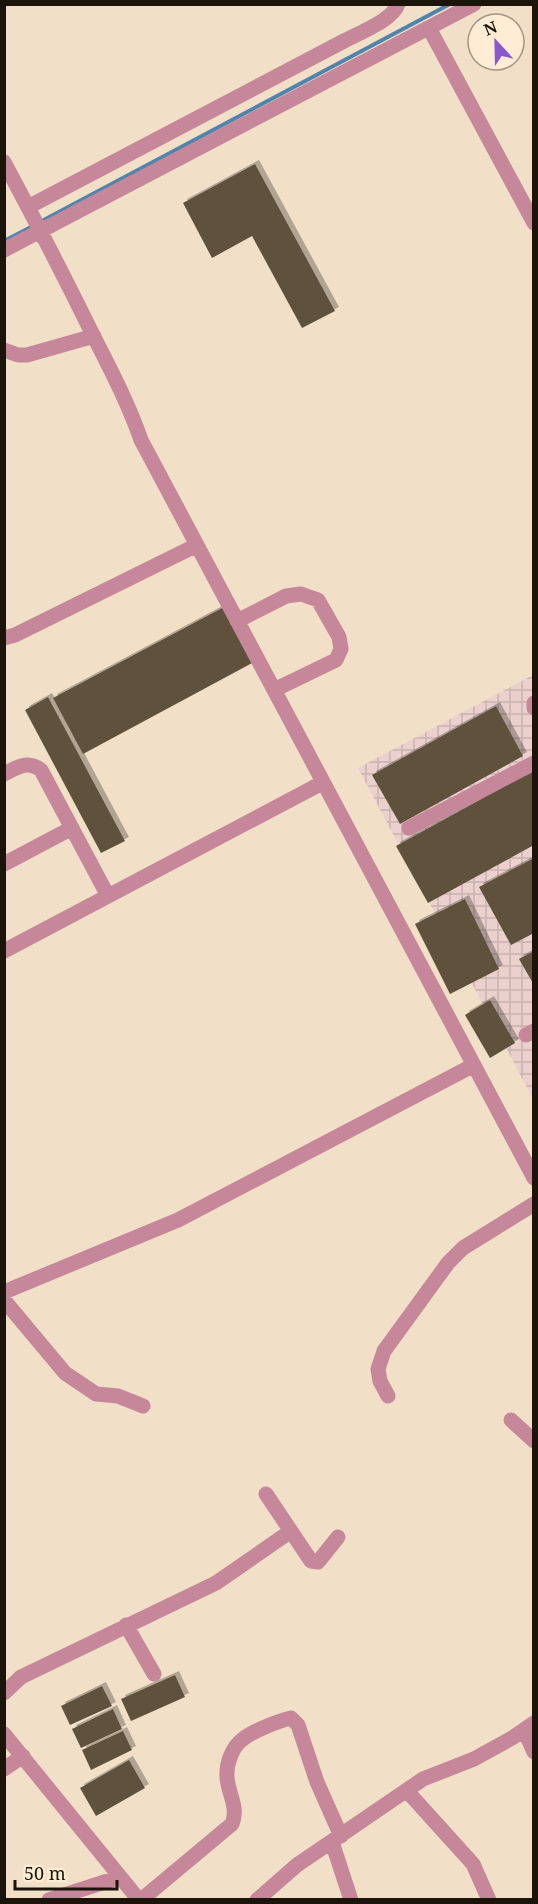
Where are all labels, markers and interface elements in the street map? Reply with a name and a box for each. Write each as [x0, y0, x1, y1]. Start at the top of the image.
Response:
north arrow [466, 12, 526, 72]
text: N [480, 15, 501, 41]
scale bar [15, 1853, 117, 1891]
text: 50 m [24, 1861, 66, 1885]

